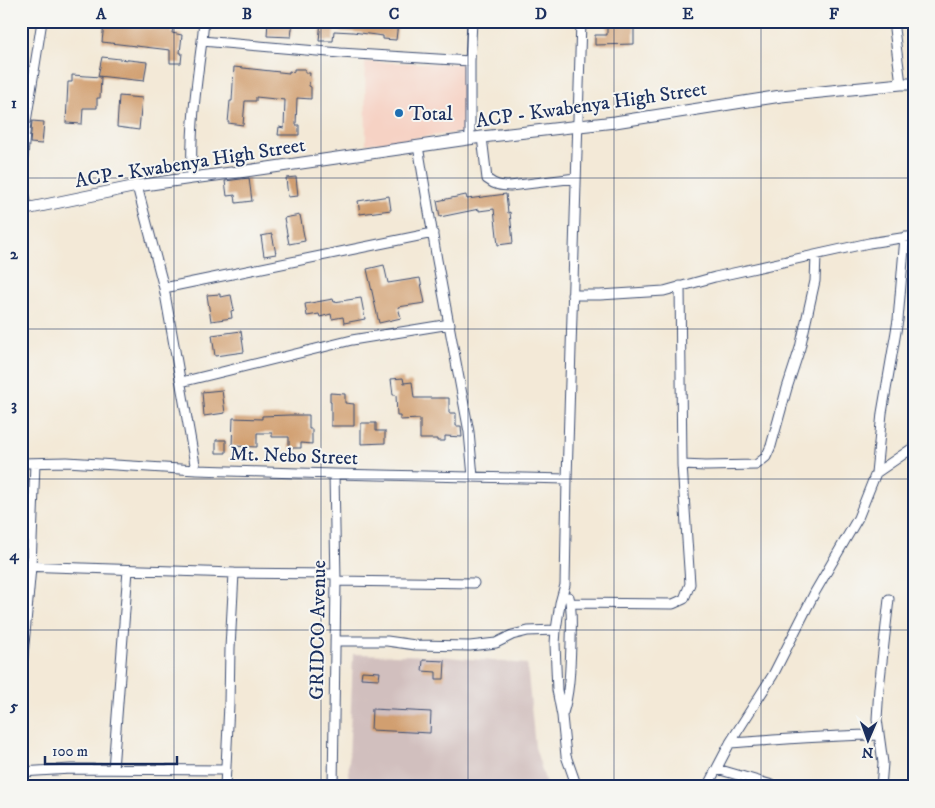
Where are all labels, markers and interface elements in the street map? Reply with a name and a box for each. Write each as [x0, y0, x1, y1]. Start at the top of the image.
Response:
text: A [95, 4, 107, 24]
text: B [242, 4, 252, 24]
text: C [389, 4, 399, 24]
text: D [535, 4, 547, 24]
text: E [682, 4, 694, 24]
text: F [829, 4, 839, 24]
street label: ACP - Kwabenya High Street [474, 77, 708, 134]
text: 1 [11, 93, 17, 113]
place label: Total [409, 102, 453, 127]
marker: Total [393, 107, 405, 119]
street label: ACP - Kwabenya High Street [73, 133, 307, 194]
text: 2 [10, 244, 19, 264]
text: 3 [11, 395, 17, 415]
street label: Mt. Nebo Street [229, 442, 359, 471]
text: 4 [8, 545, 19, 565]
street label: GRIDCO Avenue [305, 560, 332, 700]
text: 5 [9, 696, 18, 716]
north arrow [842, 716, 892, 766]
scale bar [45, 733, 178, 765]
text: 100 m [52, 742, 88, 761]
text: N [861, 743, 874, 761]

